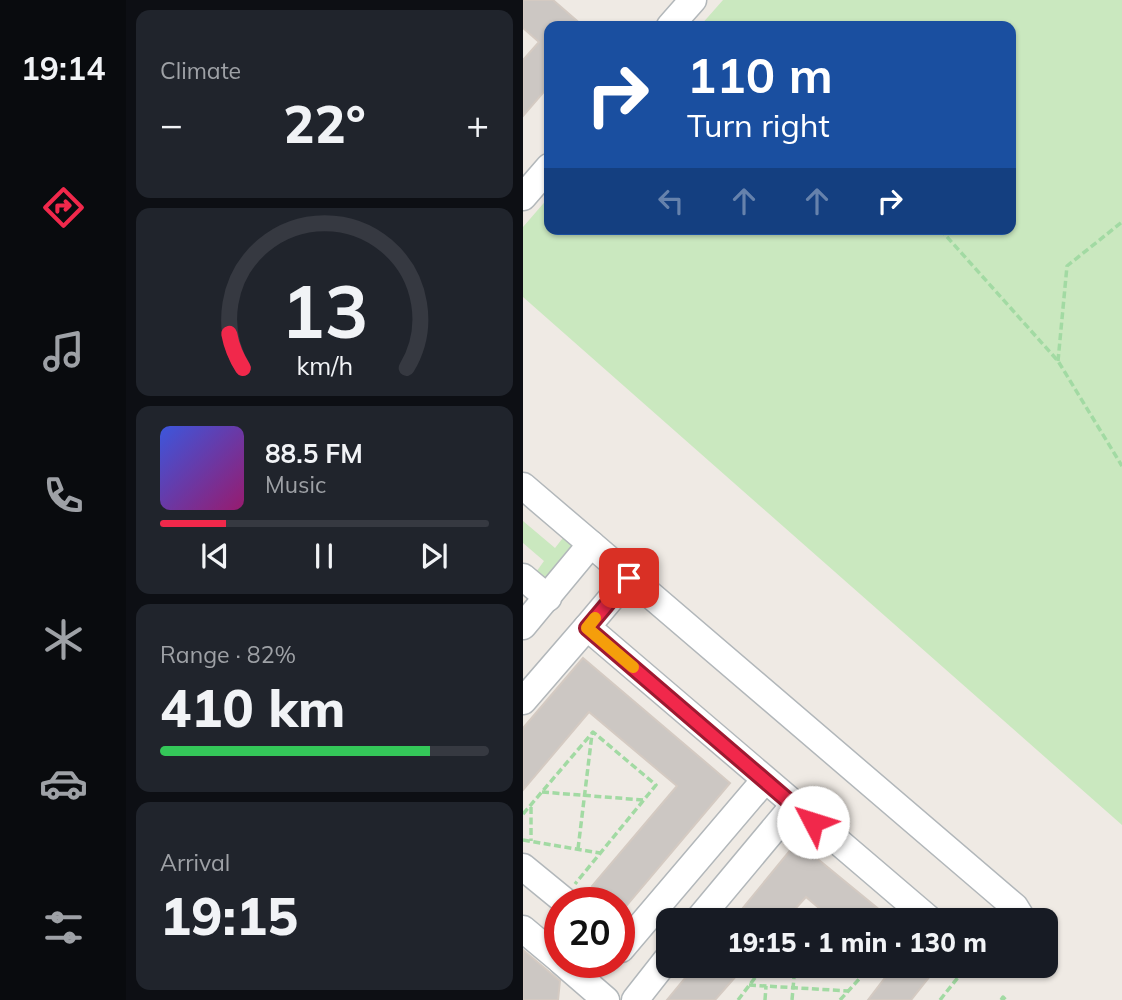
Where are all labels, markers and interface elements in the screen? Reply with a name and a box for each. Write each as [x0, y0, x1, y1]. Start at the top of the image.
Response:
text: 110 m [687, 44, 833, 105]
text: 19:14 [21, 48, 105, 88]
icon: right [572, 49, 663, 140]
text: Climate [160, 56, 241, 85]
text: 22° [283, 91, 366, 156]
text: − [160, 100, 183, 148]
text: + [466, 100, 489, 148]
text: Turn right [687, 105, 830, 145]
icon: left [652, 182, 690, 220]
icon: ahead [725, 182, 763, 220]
icon: ahead [798, 182, 836, 220]
icon: right [871, 182, 909, 220]
icon: directions [39, 183, 88, 232]
text: 13 [281, 265, 368, 356]
icon: music [39, 327, 88, 376]
text: km/h [296, 350, 353, 381]
text: 88.5 FM [265, 437, 363, 470]
text: Music [265, 470, 326, 499]
icon: phone [39, 471, 88, 520]
icon: previous [196, 537, 234, 575]
icon: pause [305, 537, 343, 575]
icon: next [415, 537, 453, 575]
pin [599, 548, 659, 608]
icon: arrive [610, 559, 648, 597]
icon: climate [39, 615, 88, 664]
text: Range · 82% [160, 640, 296, 669]
text: 410 km [160, 675, 345, 740]
icon: car [39, 759, 88, 808]
position arrow [776, 785, 850, 859]
text: Arrival [160, 848, 230, 877]
text: 19:15 [160, 883, 298, 948]
speed limit sign: 20 [544, 887, 635, 978]
icon: filters [39, 903, 88, 952]
text: 19:15 · 1 min · 130 m [727, 926, 987, 959]

